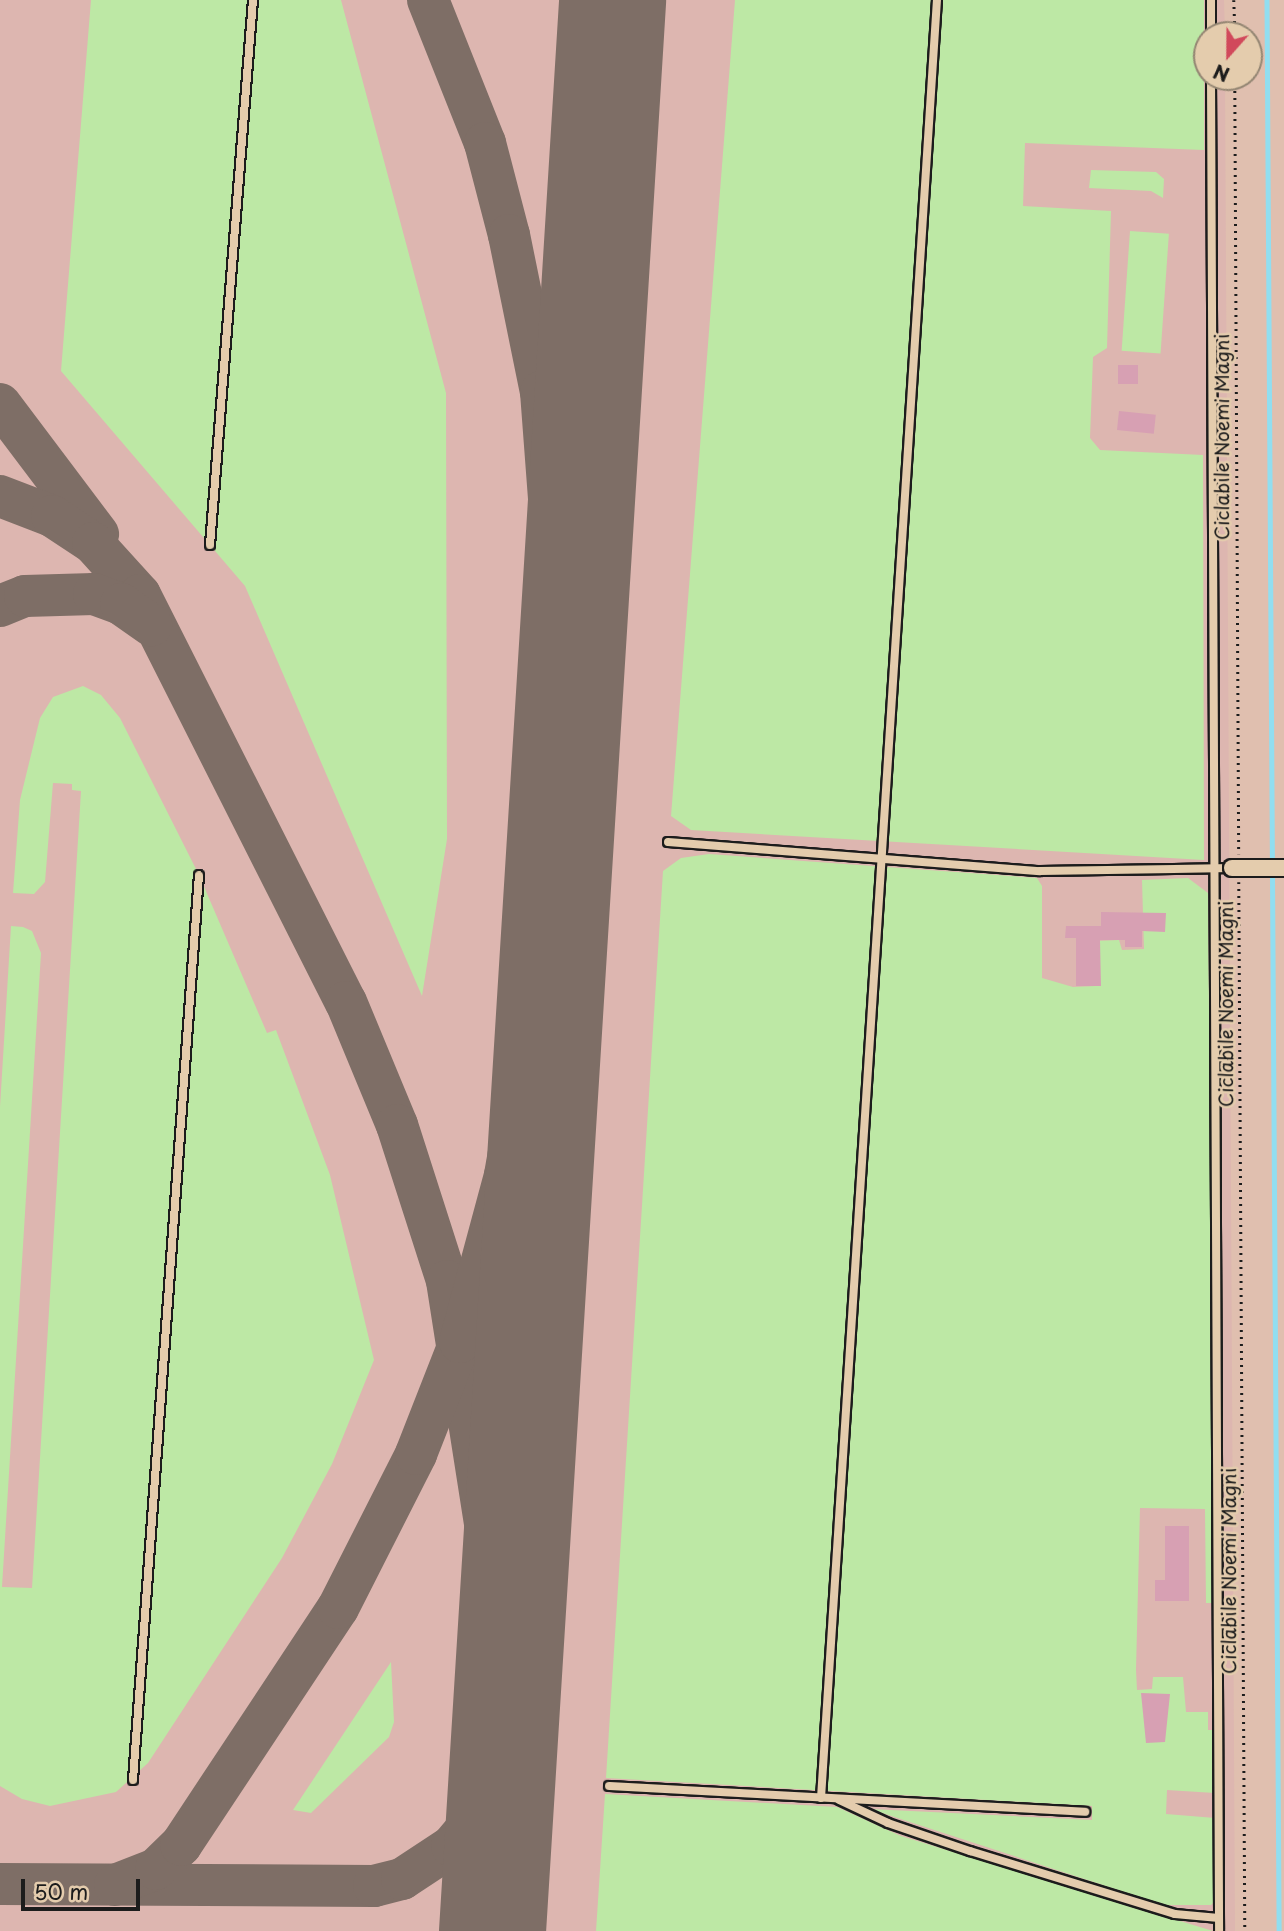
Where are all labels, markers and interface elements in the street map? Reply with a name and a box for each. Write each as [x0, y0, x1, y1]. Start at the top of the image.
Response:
north arrow [1193, 21, 1263, 91]
text: N [1209, 58, 1233, 90]
street label: Ciclabile Noemi Magni [1211, 334, 1233, 540]
street label: Ciclabile Noemi Magni [1215, 901, 1237, 1107]
street label: Ciclabile Noemi Magni [1218, 1468, 1240, 1674]
scale bar [24, 1864, 144, 1908]
text: 50 m [34, 1875, 88, 1907]

